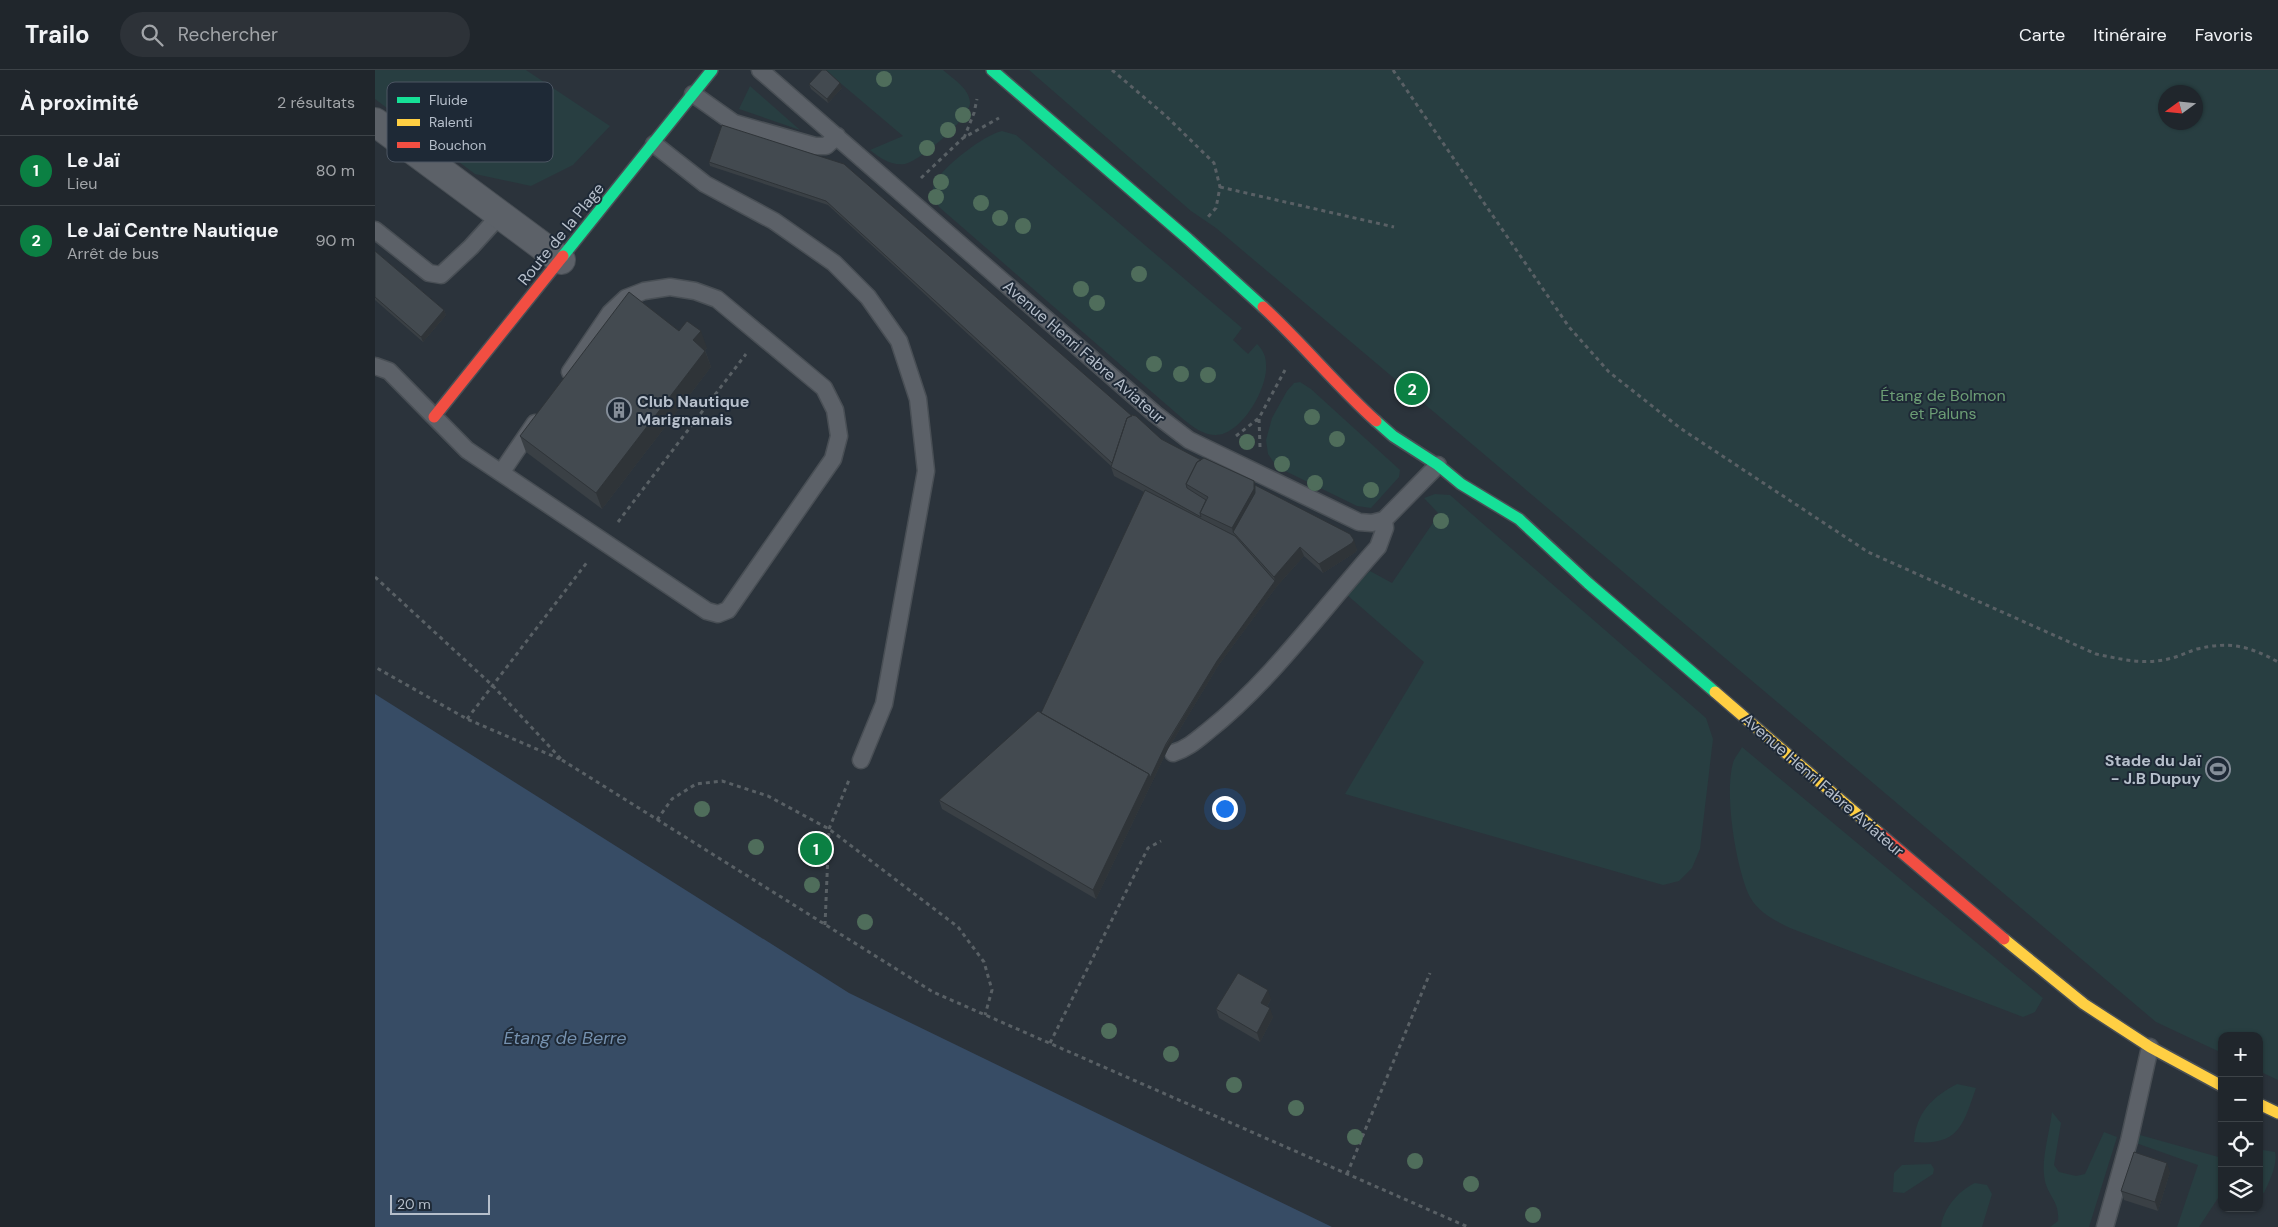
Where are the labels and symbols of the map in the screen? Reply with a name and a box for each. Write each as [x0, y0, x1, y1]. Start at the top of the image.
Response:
legend [387, 82, 553, 162]
north arrow [2158, 85, 2203, 130]
text: Fluide [429, 91, 468, 109]
text: Ralenti [429, 113, 473, 131]
text: Bouchon [429, 136, 486, 154]
street label: Route de la Plage [513, 178, 609, 290]
street label: Avenue Henri Fabre Aviateur [999, 276, 1170, 428]
pin: 2 [1396, 370, 1428, 408]
park label: Étang de Bolmon et Paluns [1880, 385, 2006, 424]
place label: Club Nautique Marignanais [637, 391, 749, 430]
building icon: Club Nautique Marignanais [606, 397, 632, 423]
street label: Avenue Henri Fabre Aviateur [1738, 709, 1909, 861]
place label: Stade du Jaï - J.B Dupuy [2105, 750, 2202, 789]
sports icon: Stade du Jaï - J.B Dupuy [2205, 756, 2231, 782]
your location [1212, 796, 1238, 822]
pin: 1 [800, 830, 832, 868]
water label: Étang de Berre [503, 1026, 627, 1050]
scale bar [390, 1192, 490, 1215]

